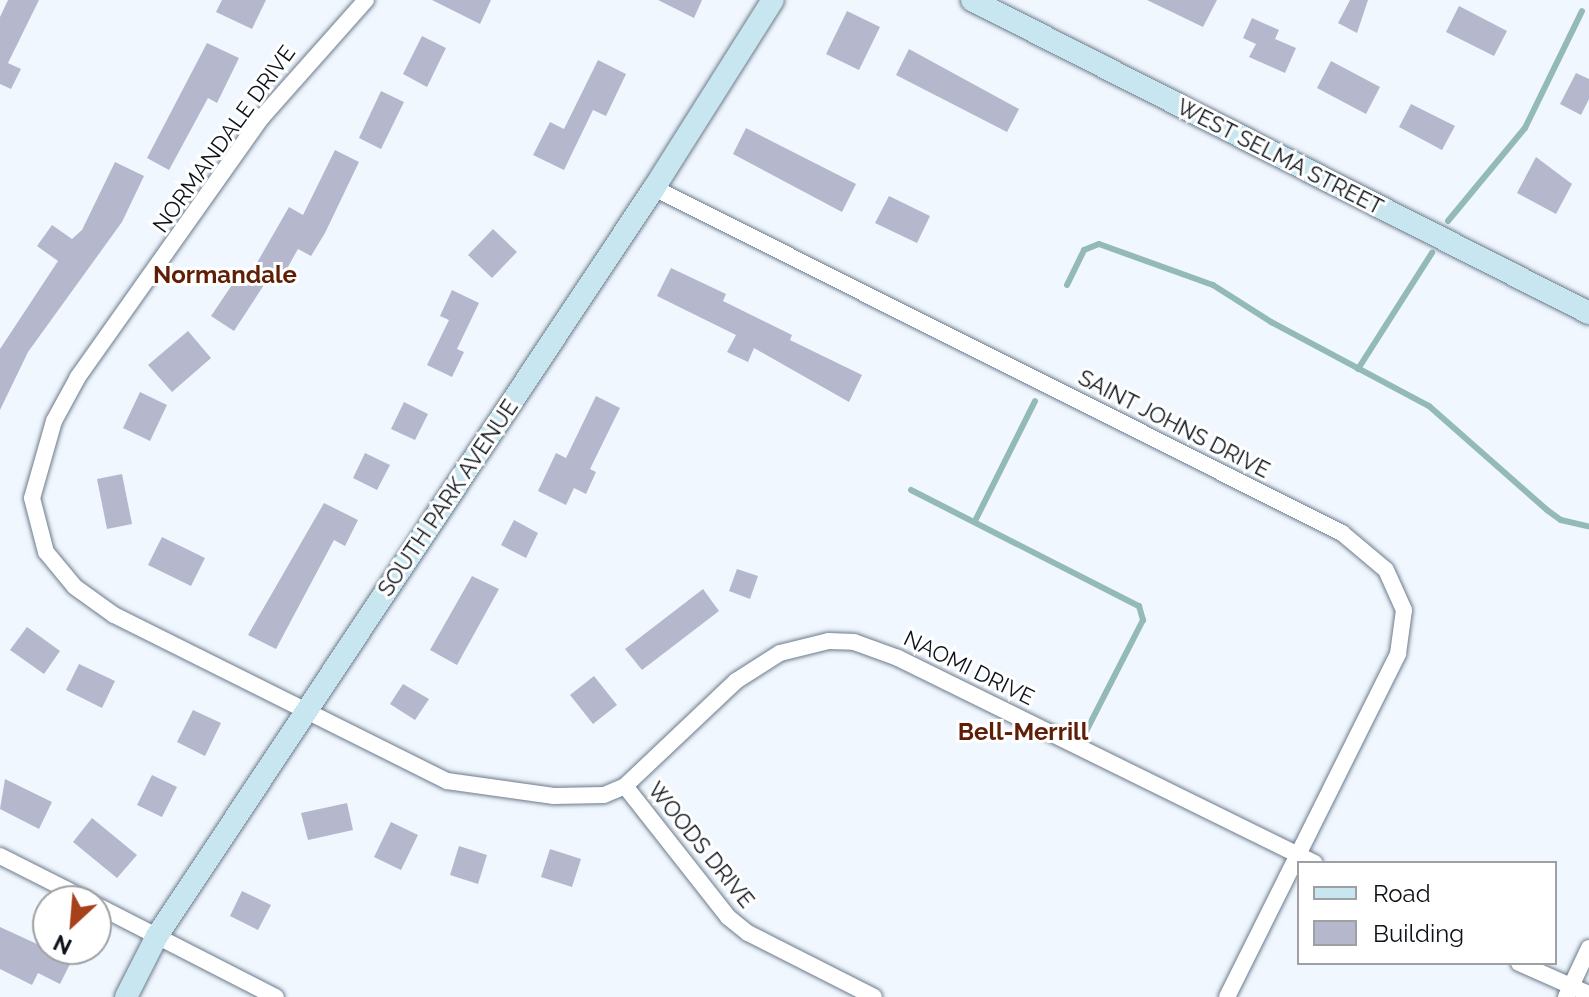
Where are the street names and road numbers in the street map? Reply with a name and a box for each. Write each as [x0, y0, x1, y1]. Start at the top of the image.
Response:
street label: NORMANDALE DRIVE [147, 40, 301, 238]
street label: WEST SELMA STREET [1172, 93, 1388, 221]
street label: SAINT JOHNS DRIVE [1073, 364, 1275, 484]
street label: SOUTH PARK AVENUE [372, 394, 524, 602]
street label: NAOMI DRIVE [899, 625, 1039, 711]
street label: WOODS DRIVE [642, 777, 760, 913]

